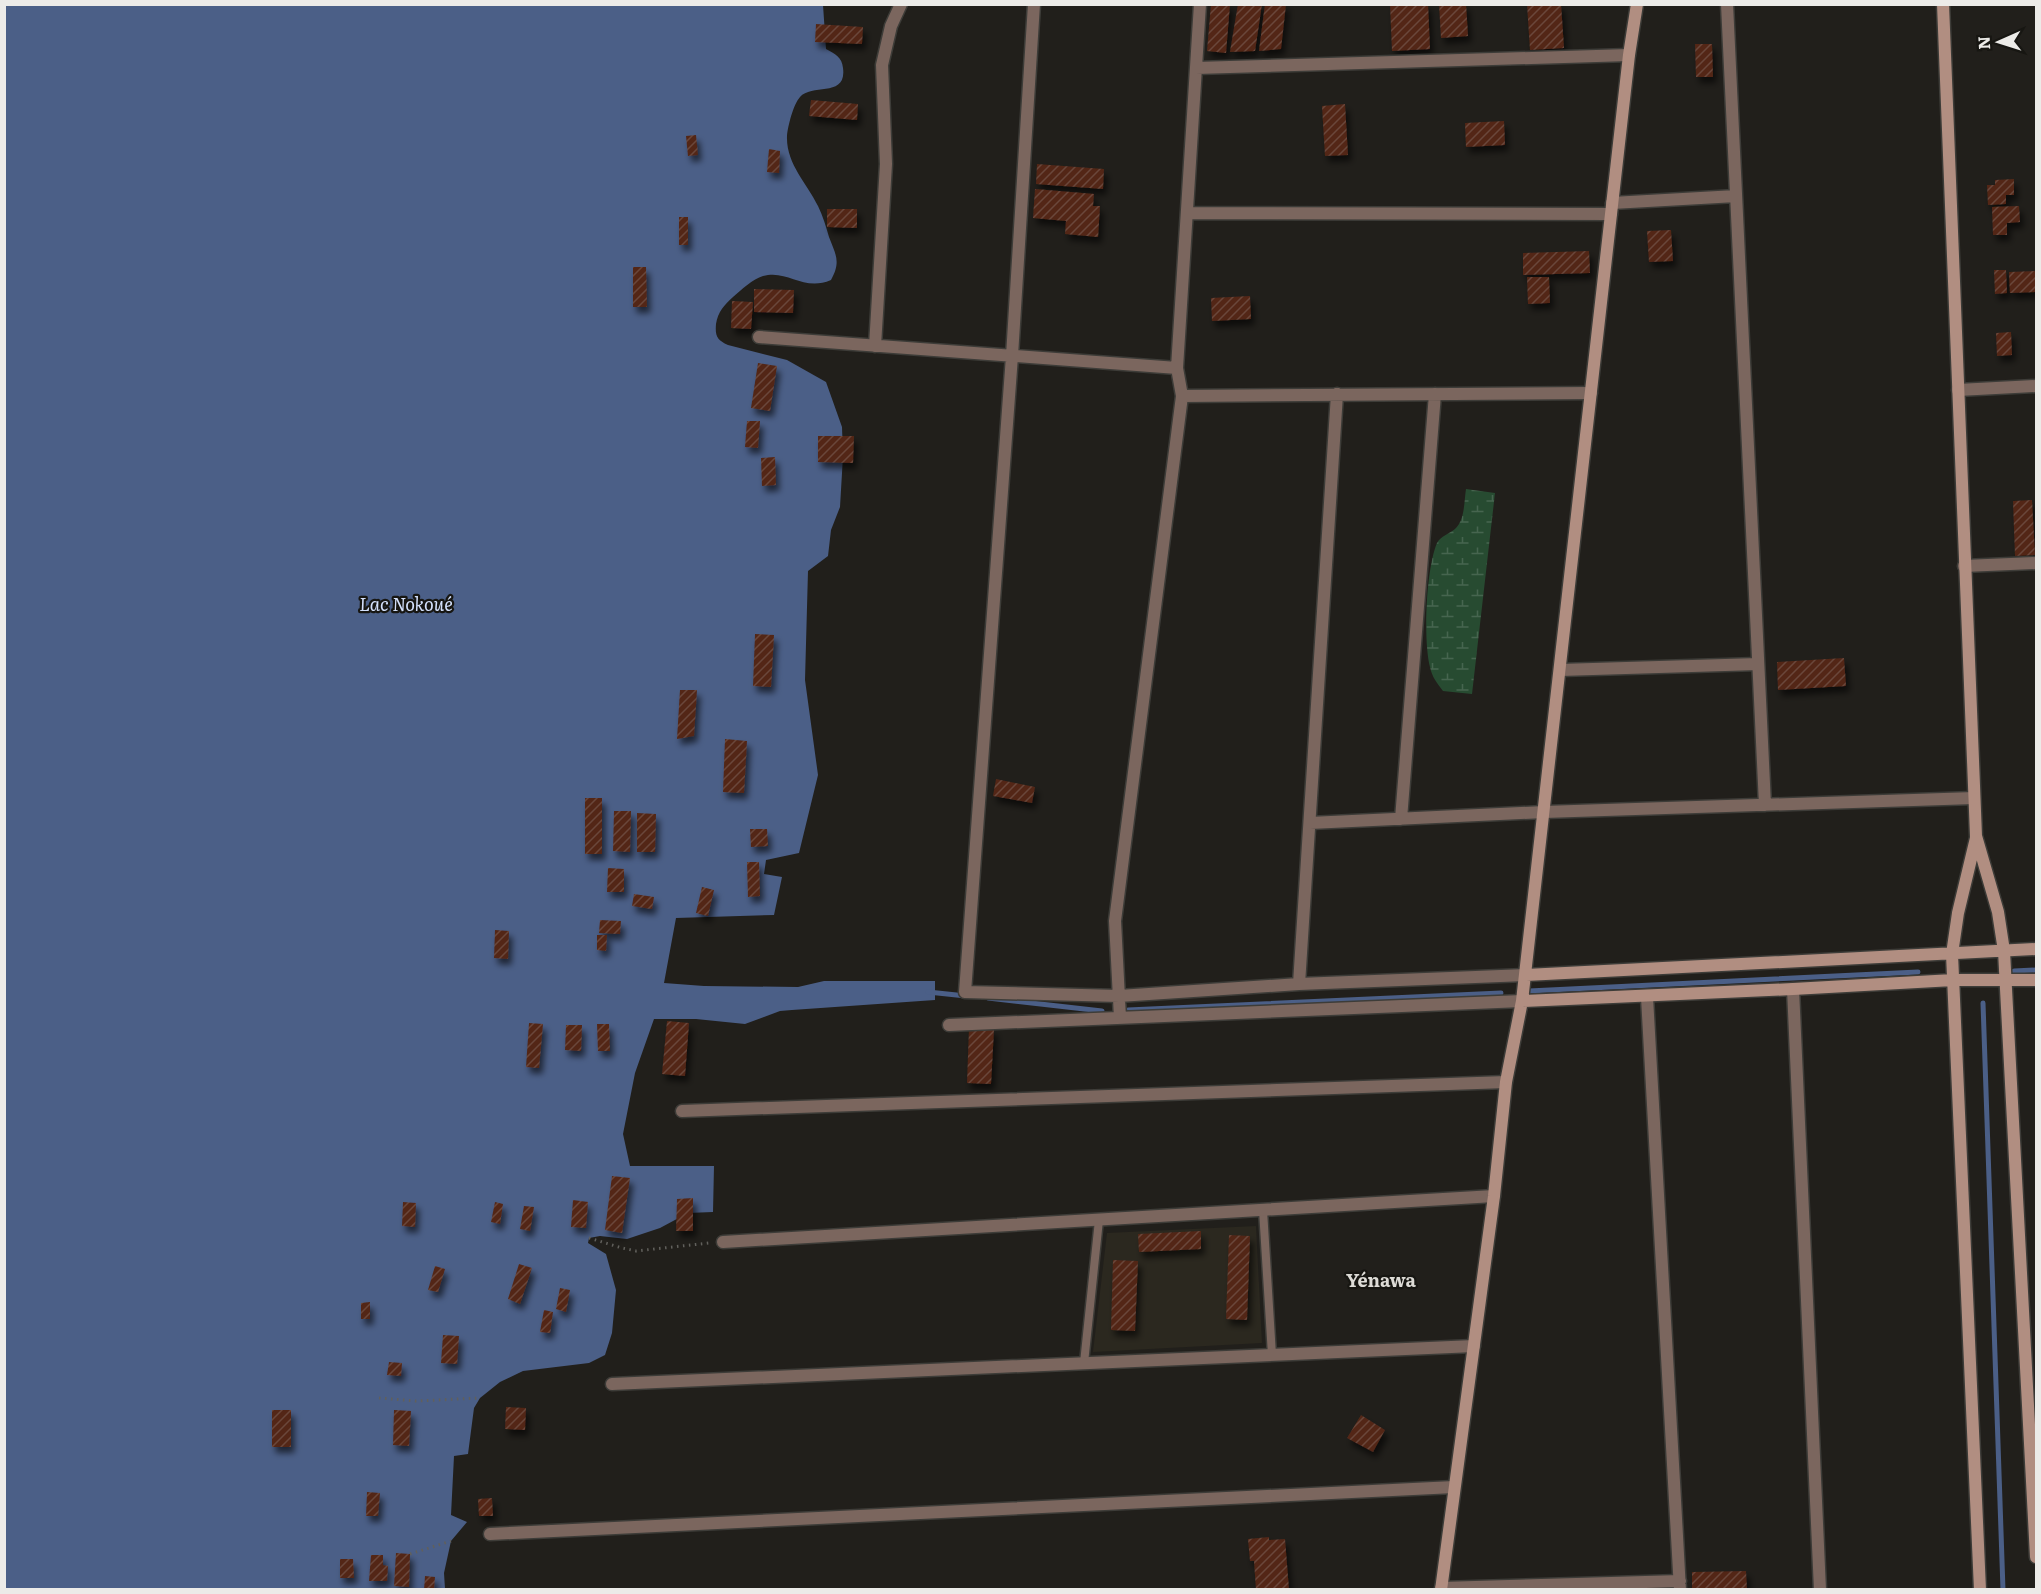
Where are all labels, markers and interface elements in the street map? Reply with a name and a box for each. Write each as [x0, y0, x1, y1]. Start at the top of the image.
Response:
north arrow [1969, 12, 2029, 72]
text: N [1971, 35, 1995, 50]
water label: Lac Nokoué [359, 590, 453, 617]
district label: Yénawa [1346, 1266, 1417, 1293]

